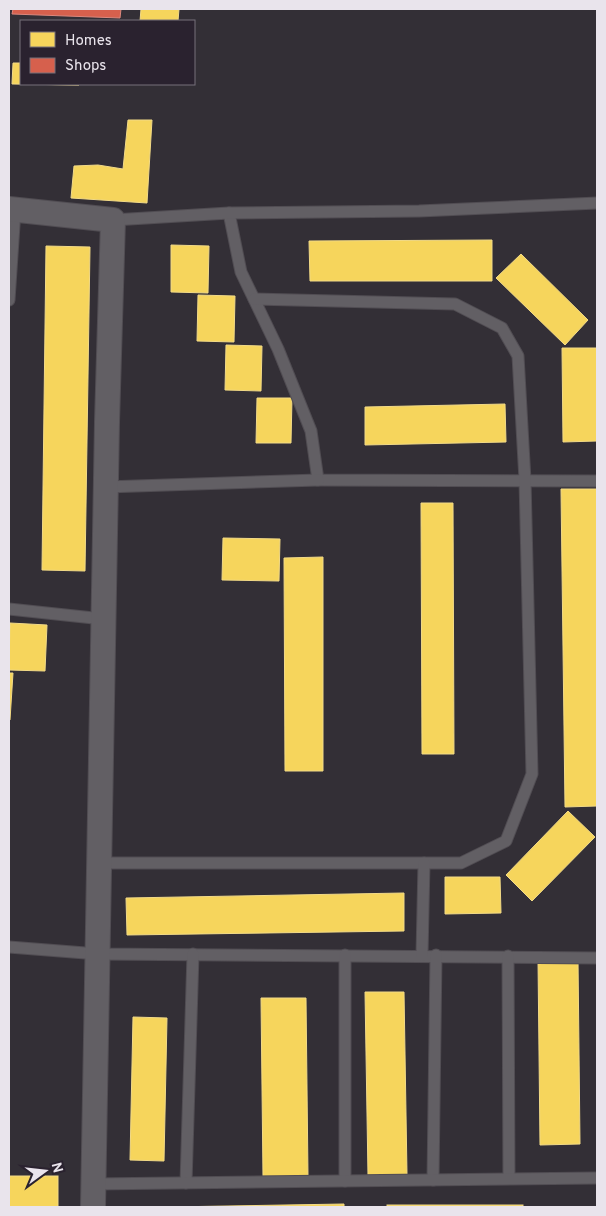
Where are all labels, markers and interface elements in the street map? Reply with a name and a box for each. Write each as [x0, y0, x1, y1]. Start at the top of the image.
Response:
legend [20, 20, 195, 85]
text: Homes [65, 32, 112, 51]
text: Shops [65, 57, 106, 76]
north arrow [20, 1146, 70, 1196]
text: N [47, 1161, 66, 1175]

